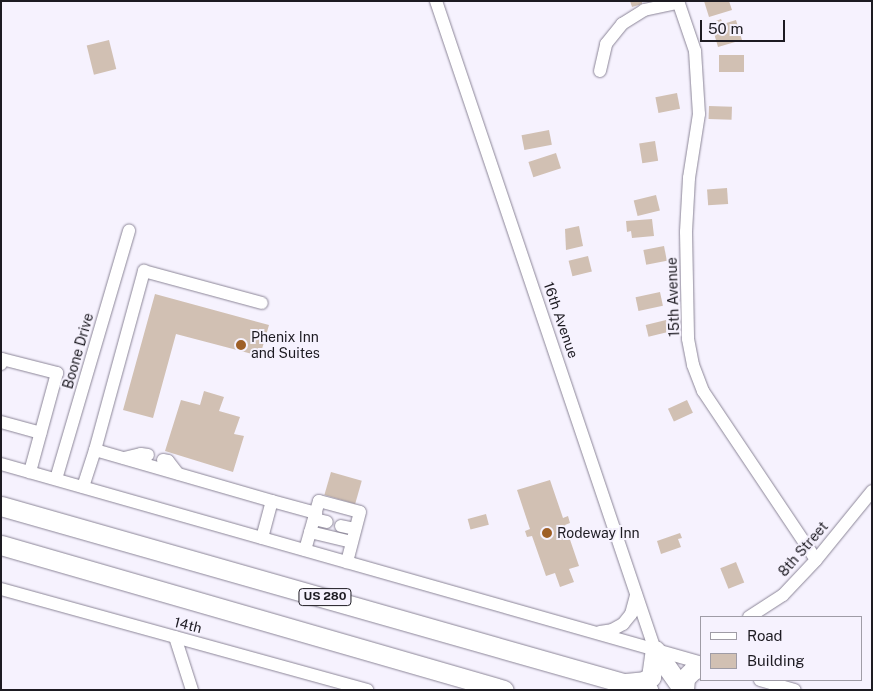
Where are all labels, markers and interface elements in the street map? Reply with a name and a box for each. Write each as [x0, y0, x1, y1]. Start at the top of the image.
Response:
scale bar [703, 10, 788, 42]
text: 50 m [708, 20, 743, 37]
street label: 15th Avenue [663, 257, 683, 337]
street label: 16th Avenue [540, 280, 582, 360]
street label: Boone Drive [59, 311, 97, 391]
place label: Phenix Inn and Suites [251, 329, 320, 362]
marker: Phenix Inn and Suites [235, 339, 247, 351]
street label: 8th Street [775, 518, 831, 580]
place label: Rodeway Inn [557, 525, 640, 541]
marker: Rodeway Inn [541, 527, 553, 539]
road number: US 280 [298, 588, 352, 606]
street label: 14th [172, 613, 204, 637]
legend [700, 616, 863, 681]
text: Road [747, 627, 783, 644]
text: Building [747, 652, 805, 669]

